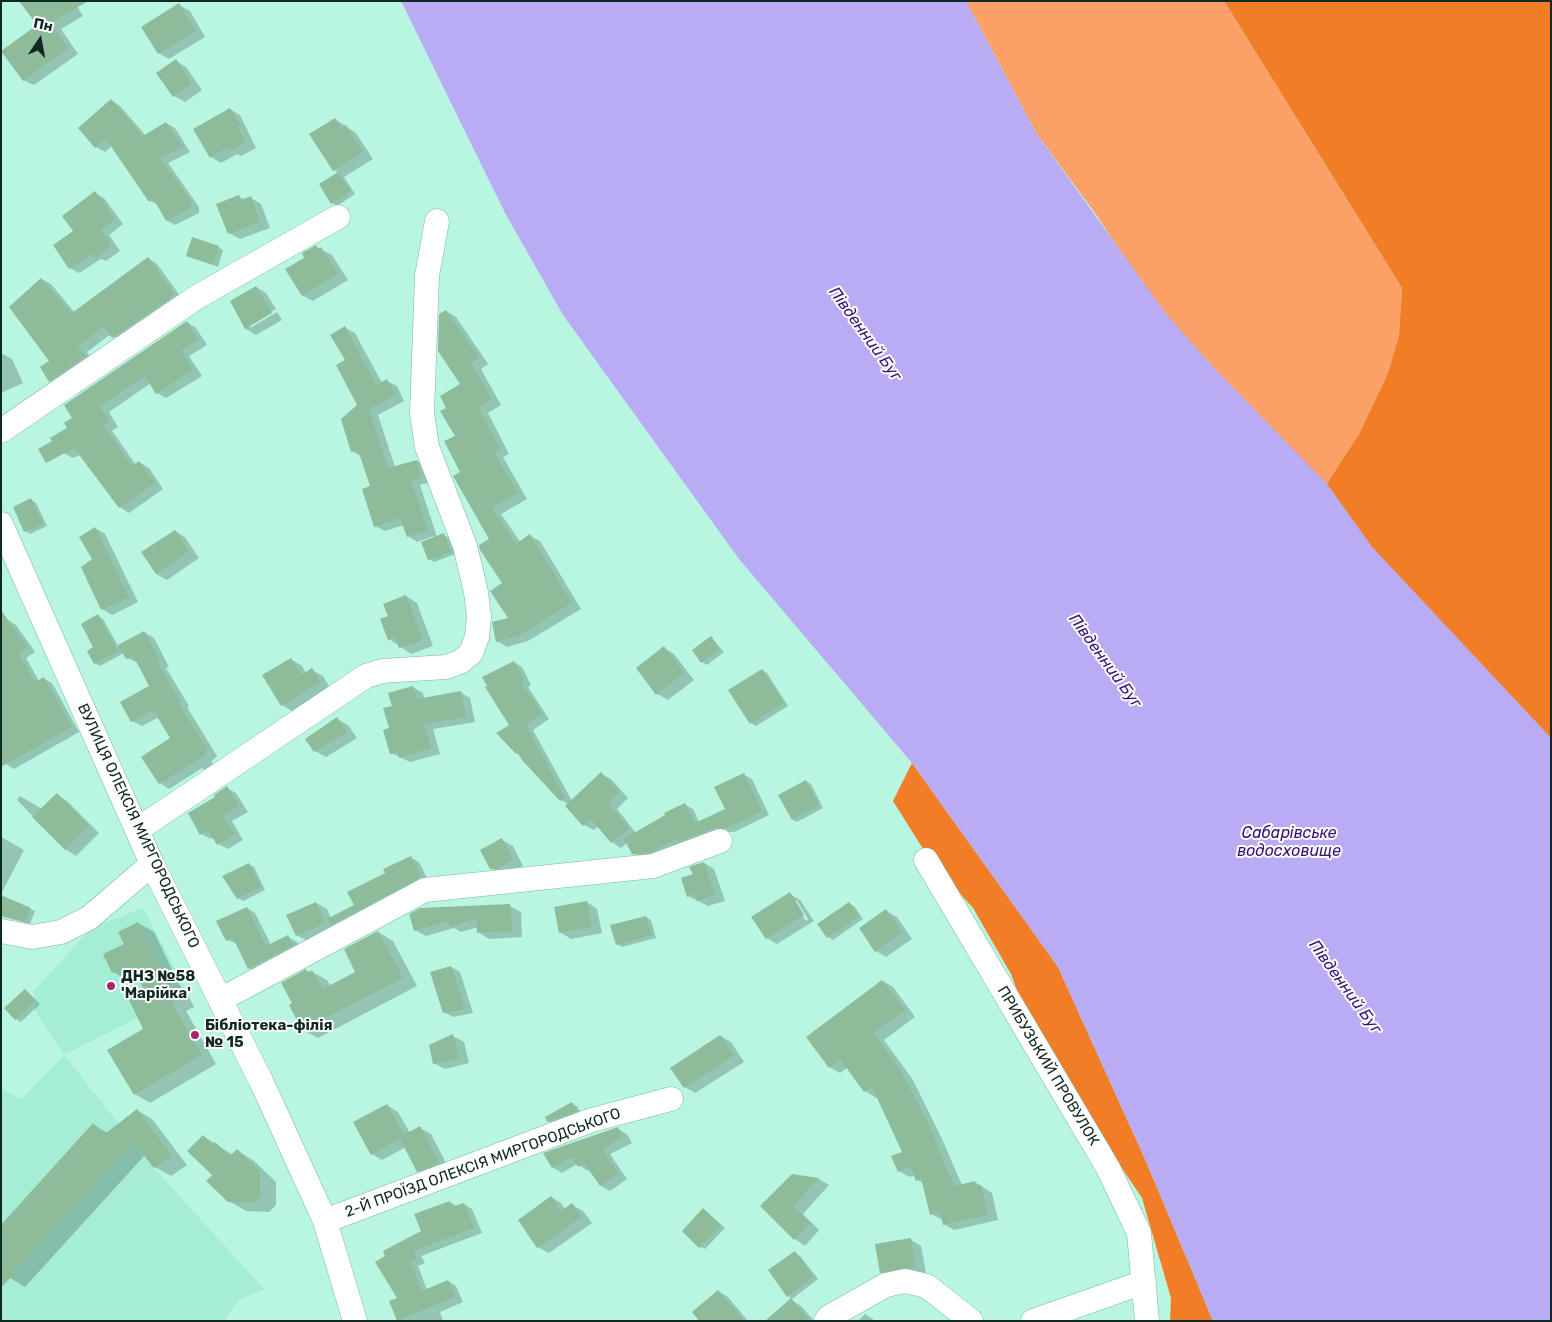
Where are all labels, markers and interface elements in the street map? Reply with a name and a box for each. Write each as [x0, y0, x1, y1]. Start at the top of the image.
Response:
north arrow [15, 15, 65, 65]
text: Пн [32, 15, 54, 35]
water label: Південний Буг [825, 283, 905, 385]
water label: Південний Буг [1065, 610, 1145, 712]
street label: ВУЛИЦЯ ОЛЕКСІЯ МИРГОРОДСЬКОГО [73, 701, 203, 951]
water label: Сабарівське водосховище [1237, 823, 1341, 861]
water label: Південний Буг [1305, 936, 1385, 1038]
place label: ДНЗ №58 'Марійка' [121, 968, 195, 1003]
marker: ДНЗ №58 'Марійка' [105, 980, 117, 992]
street label: ПРИБУЗЬКИЙ ПРОВУЛОК [993, 983, 1103, 1149]
place label: Бібліотека-філія № 15 [205, 1017, 333, 1052]
marker: Бібліотека-філія № 15 [189, 1029, 201, 1041]
street label: 2-Й ПРОЇЗД ОЛЕКСІЯ МИРГОРОДСЬКОГО [343, 1105, 623, 1221]

